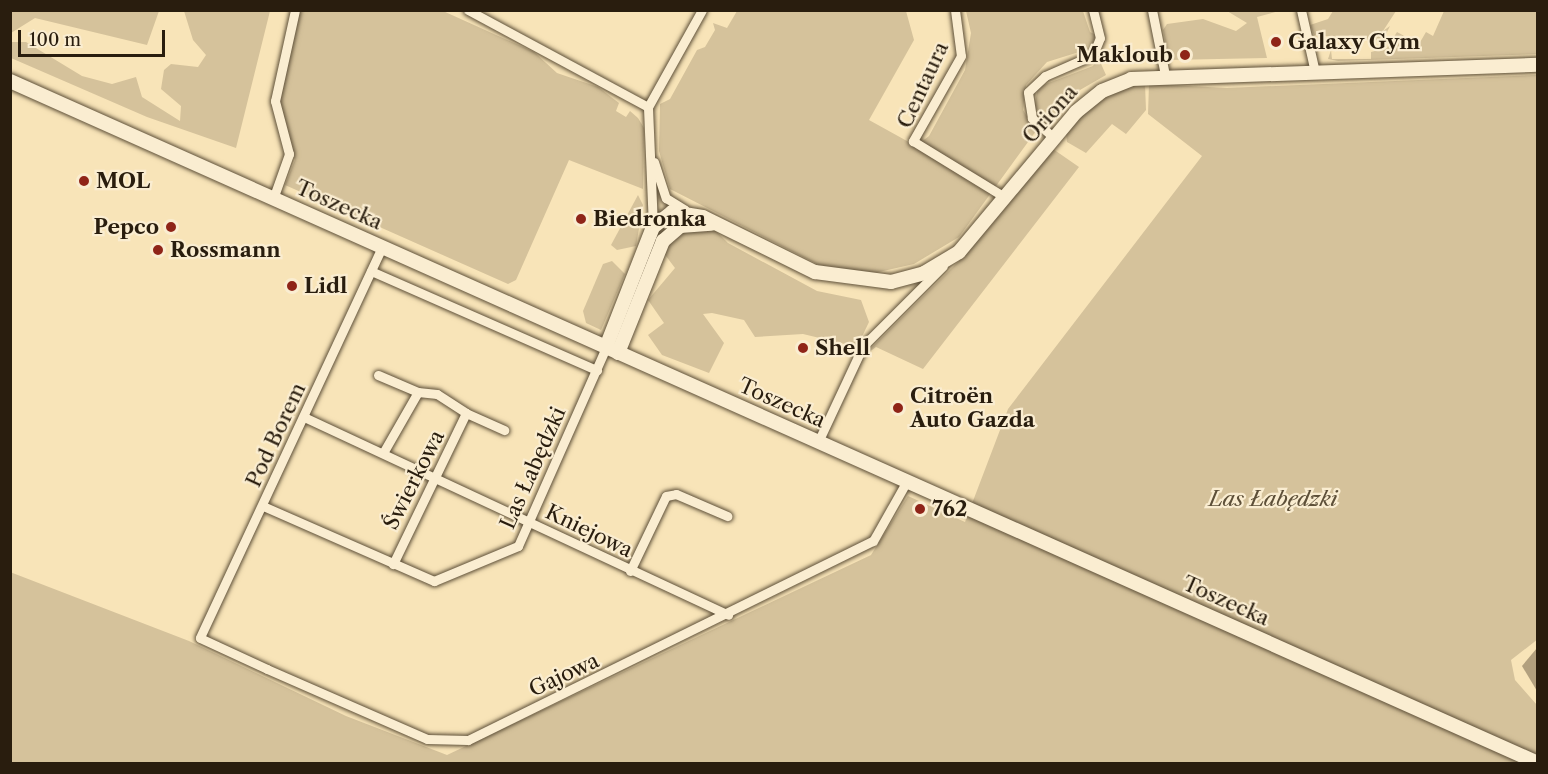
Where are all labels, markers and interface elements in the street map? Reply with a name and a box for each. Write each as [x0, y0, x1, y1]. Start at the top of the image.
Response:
scale bar [21, 18, 168, 56]
text: 100 m [29, 29, 81, 51]
place label: Galaxy Gym [1288, 29, 1421, 55]
marker: Galaxy Gym [1269, 35, 1283, 49]
street label: Centaura [892, 38, 954, 132]
place label: Makloub [1077, 42, 1173, 68]
marker: Makloub [1178, 48, 1192, 62]
street label: Oriona [1017, 80, 1083, 148]
place label: MOL [96, 168, 150, 194]
marker: MOL [77, 174, 91, 188]
street label: Toszecka [292, 175, 386, 235]
place label: Biedronka [593, 206, 706, 232]
marker: Biedronka [574, 212, 588, 226]
place label: Pepco [94, 214, 159, 240]
marker: Pepco [164, 220, 178, 234]
place label: Rossmann [170, 237, 281, 263]
marker: Rossmann [151, 243, 165, 257]
place label: Lidl [304, 273, 347, 299]
marker: Lidl [285, 279, 299, 293]
place label: Shell [815, 335, 870, 361]
marker: Shell [796, 341, 810, 355]
street label: Toszecka [735, 373, 829, 433]
street label: Pod Borem [241, 379, 311, 491]
place label: Citroën Auto Gazda [910, 383, 1035, 433]
marker: Citroën Auto Gazda [891, 401, 905, 415]
street label: Las Łabędzki [495, 403, 571, 533]
street label: Świerkowa [378, 426, 450, 534]
park label: Las Łabędzki [1209, 486, 1337, 512]
place label: 762 [932, 496, 967, 522]
street label: Kniejowa [541, 499, 637, 563]
marker: 762 [913, 502, 927, 516]
street label: Toszecka [1179, 571, 1273, 631]
street label: Gajowa [525, 648, 603, 702]

